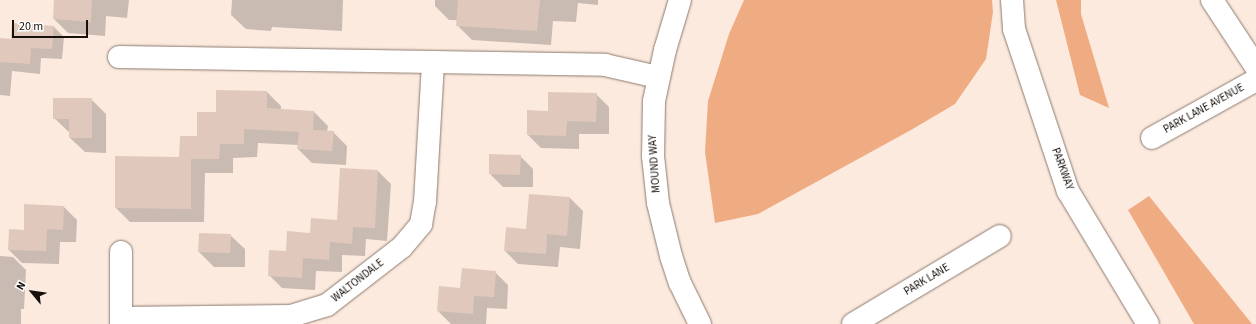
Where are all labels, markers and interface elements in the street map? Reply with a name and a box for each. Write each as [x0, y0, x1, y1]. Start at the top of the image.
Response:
scale bar [14, 12, 90, 38]
text: 20 m [19, 18, 43, 35]
street label: PARK LANE AVENUE [1161, 81, 1247, 137]
street label: MOUND WAY [646, 135, 664, 193]
street label: PARKWAY [1048, 146, 1076, 192]
street label: WALTONDALE [329, 257, 387, 305]
street label: PARK LANE [902, 261, 952, 299]
north arrow [12, 272, 52, 312]
text: N [13, 279, 29, 293]

